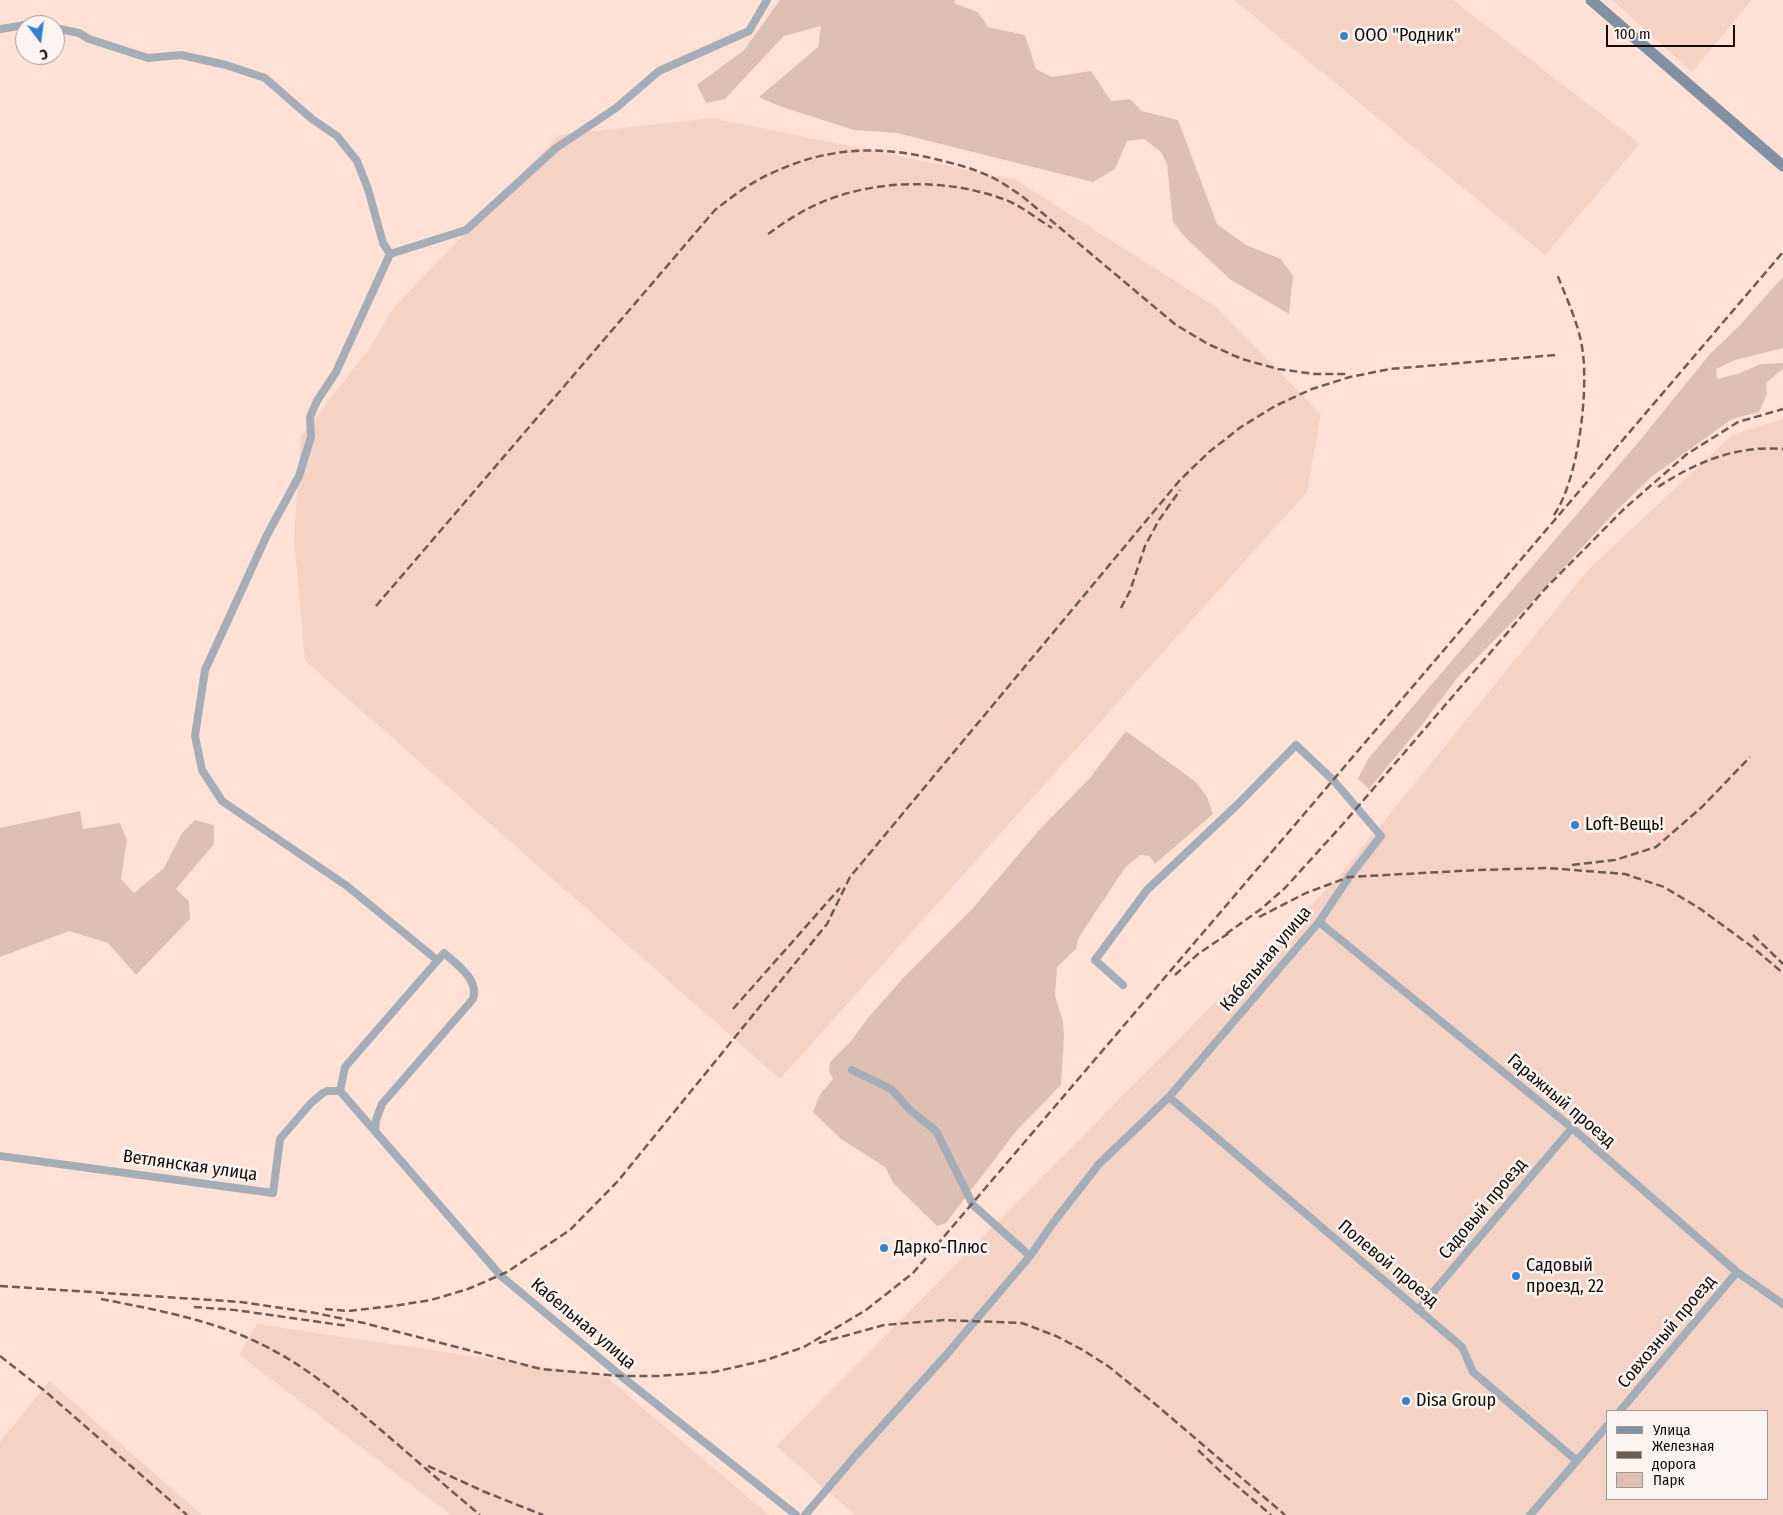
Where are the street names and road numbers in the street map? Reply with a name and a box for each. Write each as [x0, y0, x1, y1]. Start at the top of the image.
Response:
street label: Кабельная улица [1216, 902, 1316, 1016]
street label: Гаражный проезд [1503, 1050, 1619, 1152]
street label: Ветлянская улица [121, 1146, 259, 1186]
street label: Садовый проезд [1435, 1154, 1531, 1264]
street label: Полевой проезд [1333, 1216, 1443, 1312]
street label: Совхозный проезд [1613, 1271, 1721, 1393]
street label: Кабельная улица [526, 1274, 640, 1374]

